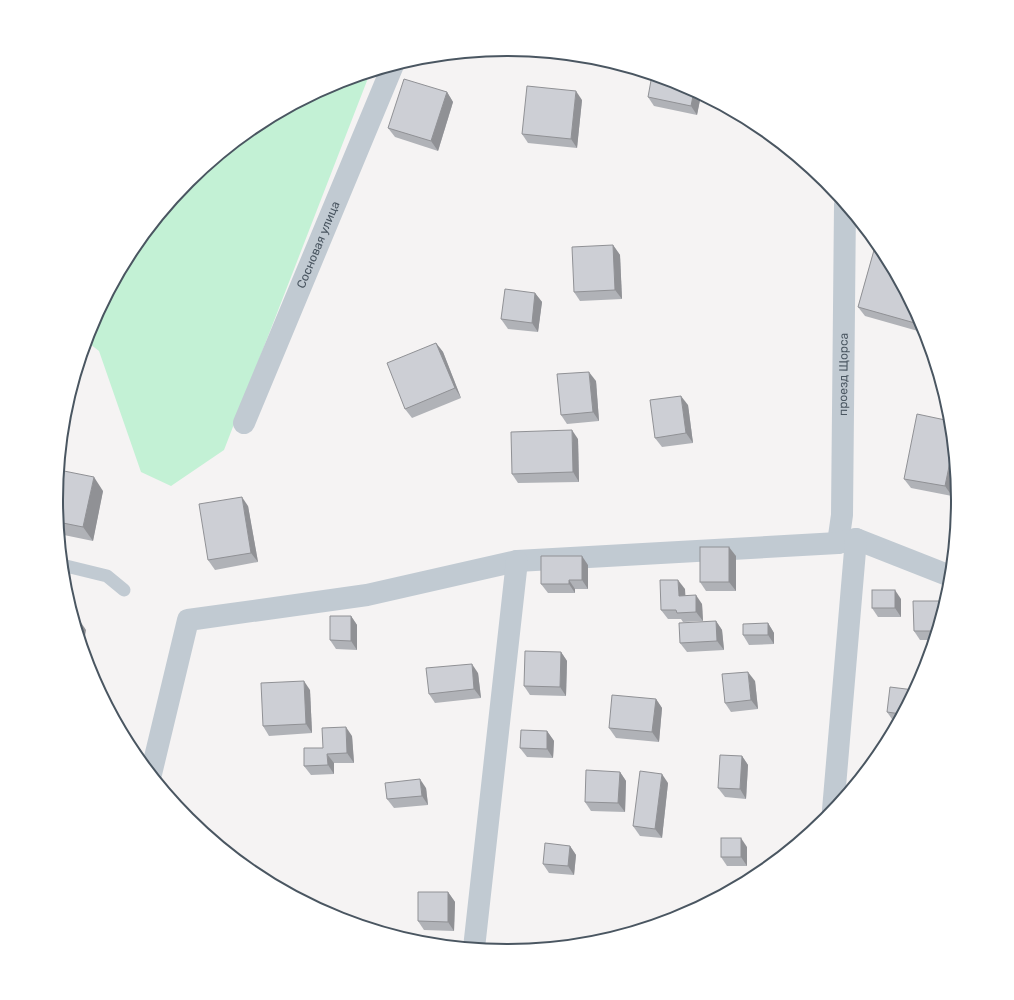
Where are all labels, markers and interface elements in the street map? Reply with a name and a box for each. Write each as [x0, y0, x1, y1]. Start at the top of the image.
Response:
street label: Сосновая улица [294, 199, 343, 290]
street label: проезд Щорса [836, 333, 851, 416]

